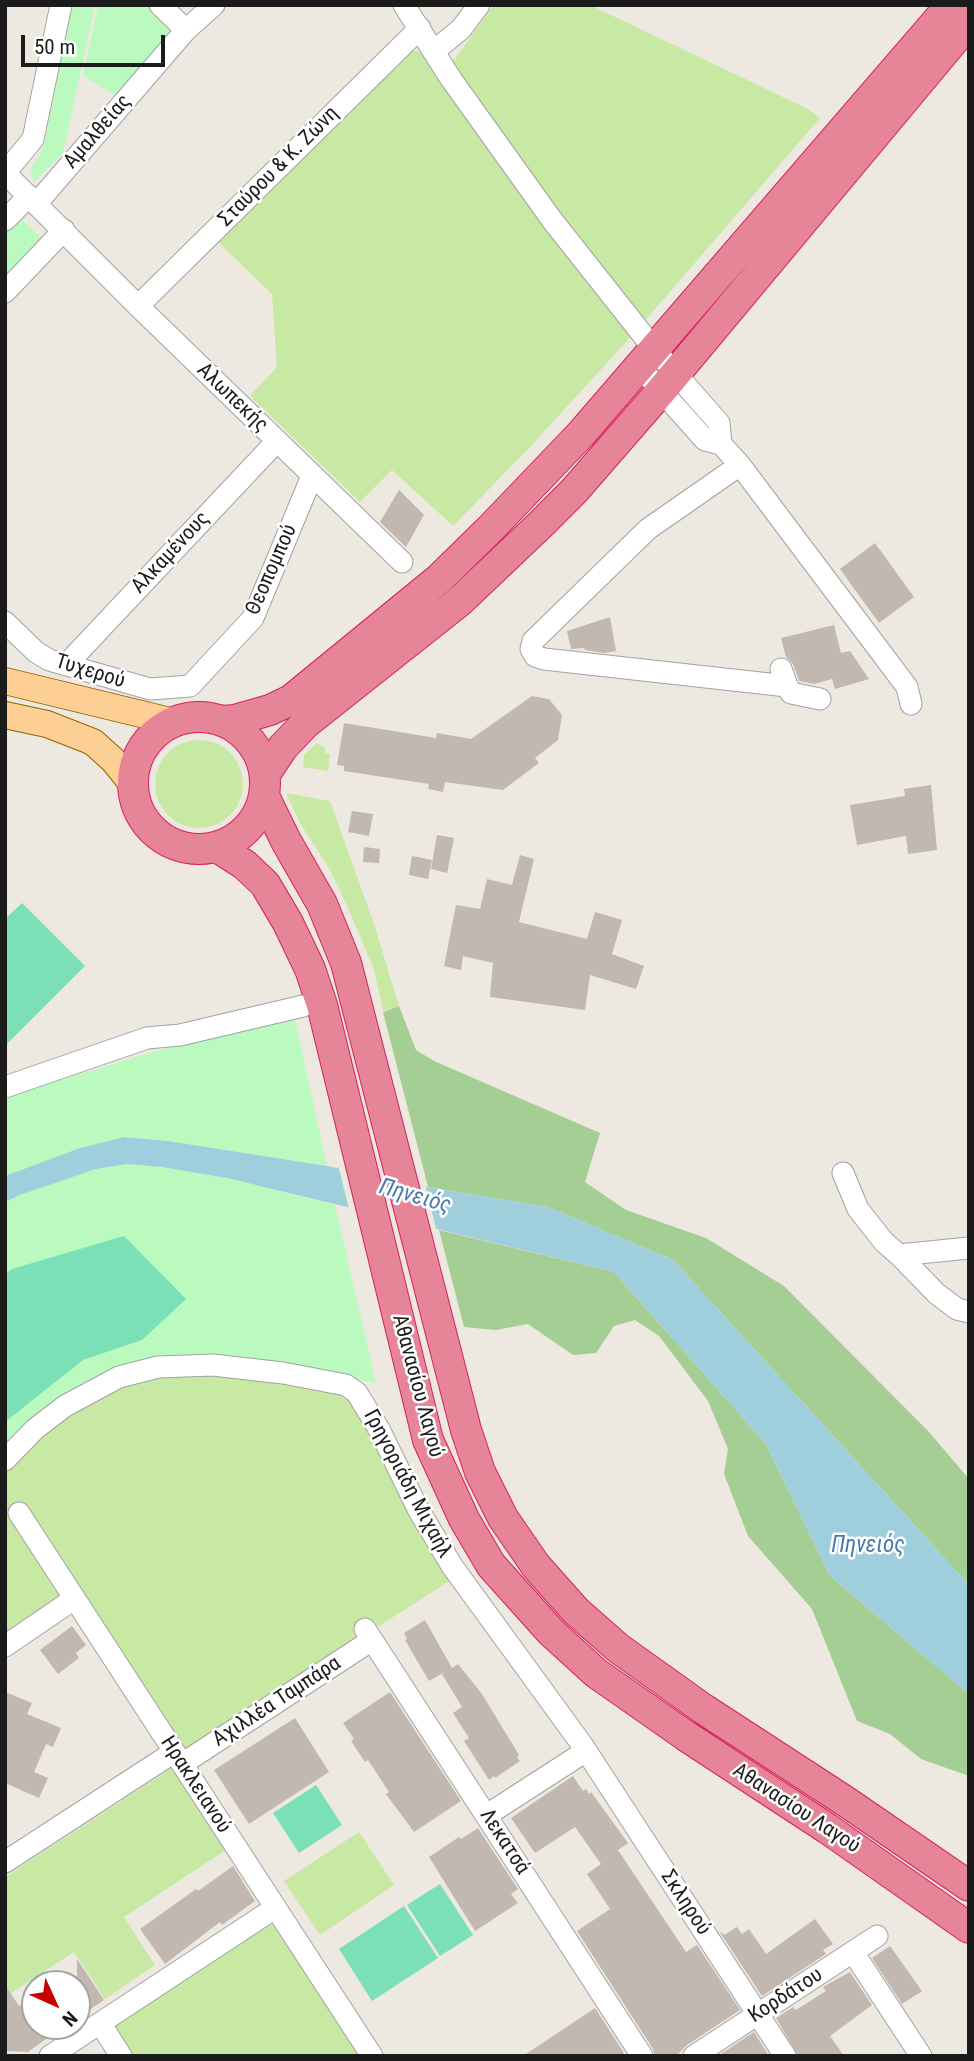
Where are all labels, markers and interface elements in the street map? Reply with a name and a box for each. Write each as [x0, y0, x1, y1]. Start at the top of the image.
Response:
scale bar [24, 21, 168, 65]
text: 50 m [34, 35, 75, 59]
street label: Αμαλθείας [59, 90, 137, 174]
street label: Σταύρου & Κ. Ζώνη [214, 102, 344, 232]
street label: Αλωπεκής [191, 358, 273, 438]
street label: Αλκαμένους [127, 507, 215, 599]
street label: Θεοπομπού [241, 521, 303, 619]
street label: Τυχερού [52, 650, 128, 694]
water label: Πηνειός [376, 1174, 454, 1220]
street label: Αθανασίου Λαγού [386, 1312, 448, 1460]
street label: Γρηγοριάδη Μιχαήλ [357, 1406, 457, 1562]
water label: Πηνειός [831, 1532, 905, 1560]
street label: Αχιλλέα Ταμπάρα [208, 1651, 346, 1753]
street label: Ηρακλειανού [154, 1732, 236, 1838]
street label: Αθανασίου Λαγού [728, 1758, 864, 1860]
street label: Λεκατσά [474, 1805, 534, 1879]
street label: Σκληρού [655, 1866, 715, 1940]
street label: Κορδάτου [744, 1963, 828, 2029]
north arrow [21, 1970, 91, 2040]
text: N [58, 2007, 82, 2031]

